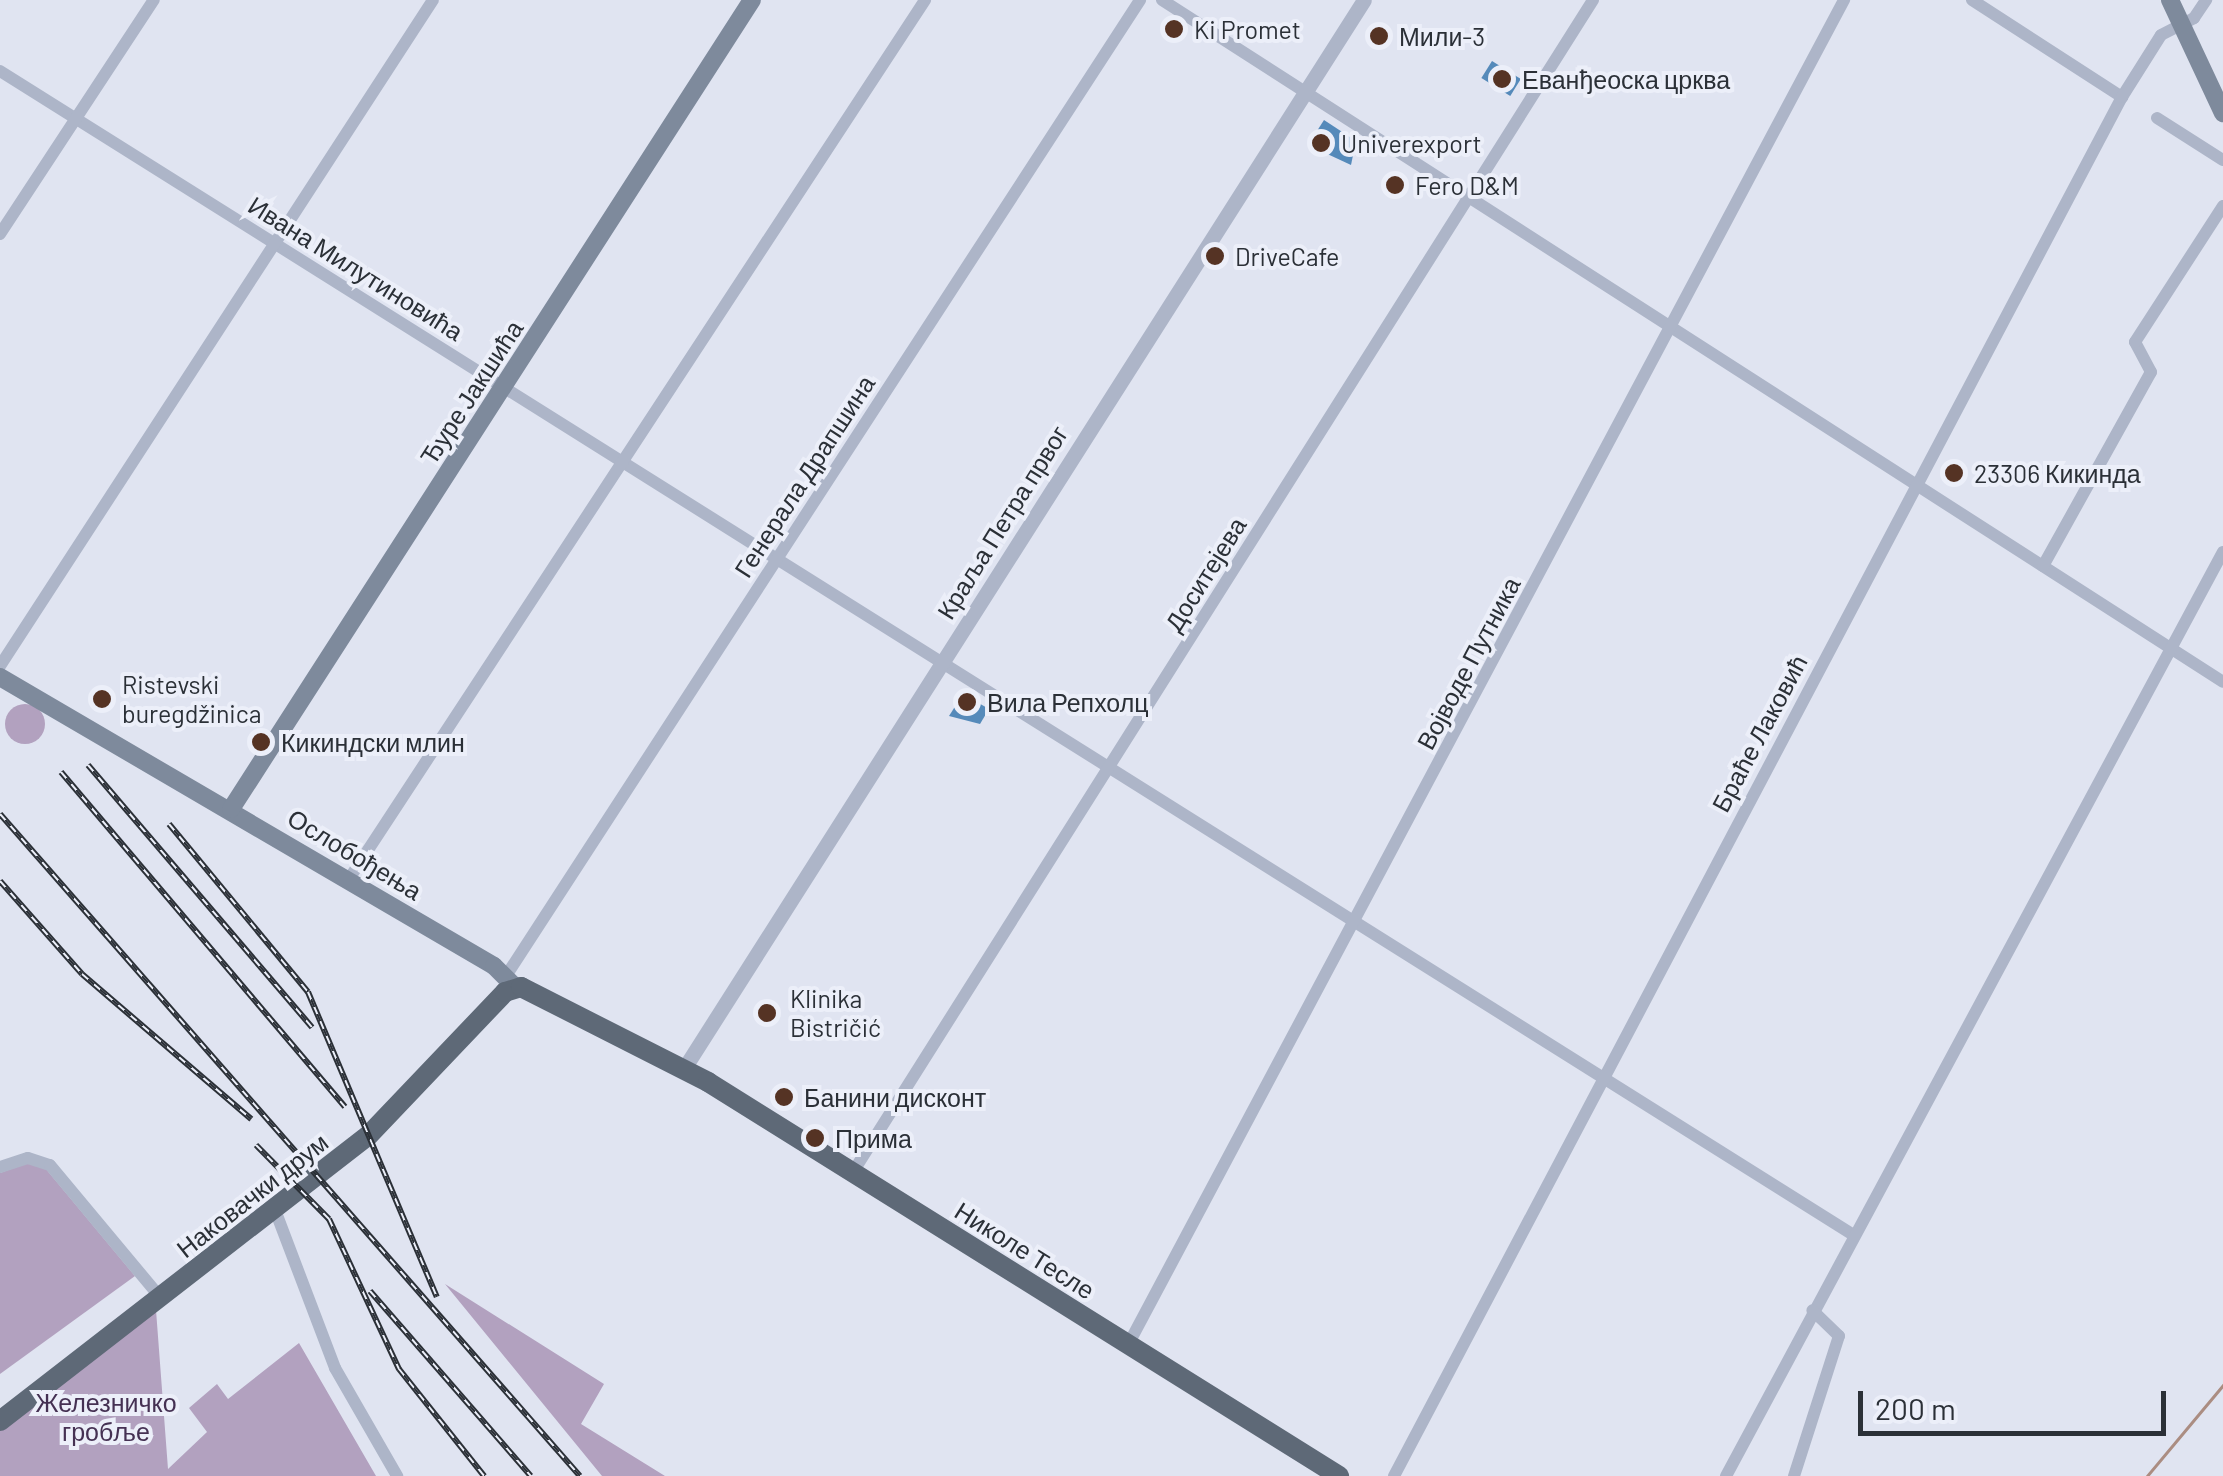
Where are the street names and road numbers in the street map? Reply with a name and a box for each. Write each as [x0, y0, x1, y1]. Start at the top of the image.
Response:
street label: Ивана Милутиновића [243, 190, 469, 346]
street label: Ђуре Јакшића [413, 314, 529, 470]
street label: Генерала Драпшина [727, 369, 881, 583]
street label: Краља Петра првог [930, 420, 1074, 624]
street label: Доситејева [1158, 511, 1252, 637]
street label: Војводе Путника [1410, 572, 1526, 754]
street label: Браће Лаковић [1705, 649, 1813, 817]
street label: Ослобођења [283, 802, 427, 906]
street label: Наковачки друм [170, 1127, 334, 1263]
street label: Николе Тесле [950, 1195, 1100, 1305]

